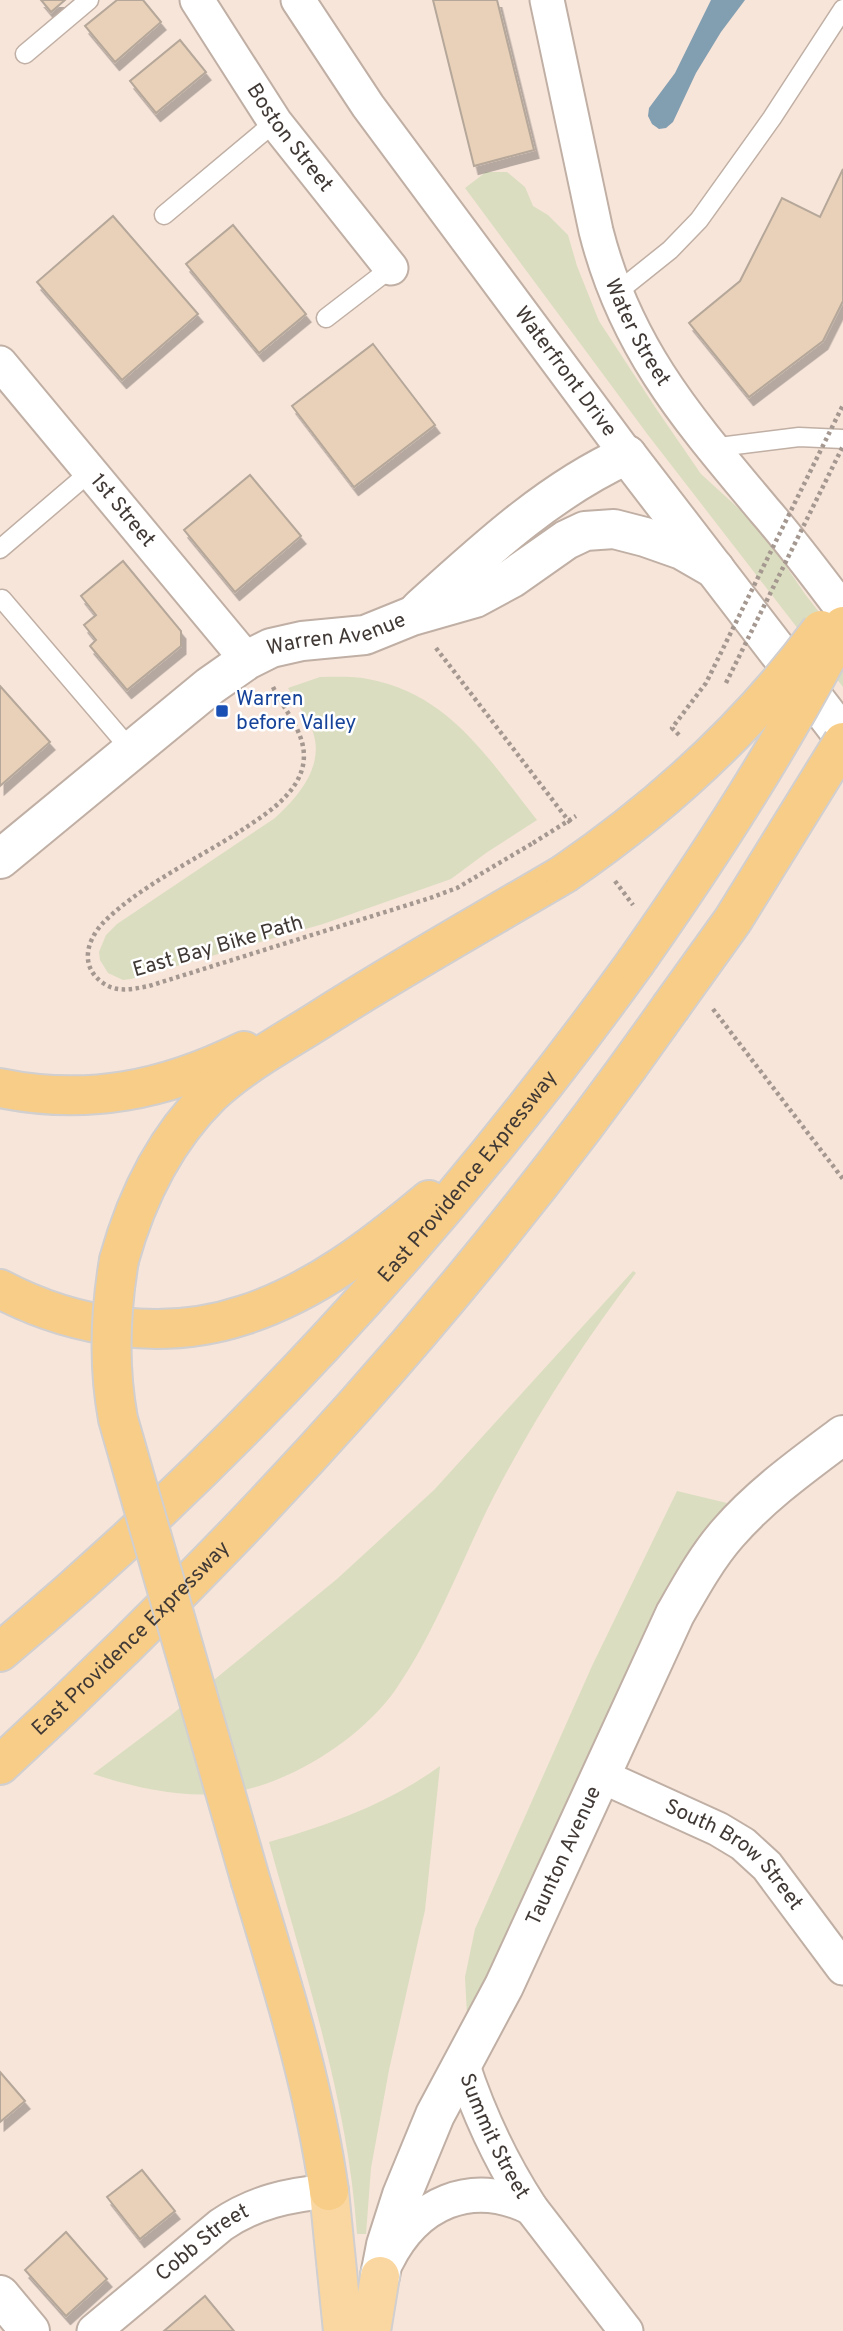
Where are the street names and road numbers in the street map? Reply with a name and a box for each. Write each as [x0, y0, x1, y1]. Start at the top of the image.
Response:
street label: Boston Street [240, 78, 339, 198]
street label: Water Street [598, 275, 676, 392]
street label: Waterfront Drive [508, 301, 623, 442]
street label: 1st Street [84, 468, 161, 553]
street label: Warren Avenue [264, 606, 410, 662]
street label: East Bay Bike Path [130, 910, 306, 984]
street label: East Providence Expressway [372, 1065, 563, 1288]
street label: East Providence Expressway [26, 1535, 236, 1742]
street label: Taunton Avenue [520, 1782, 608, 1930]
street label: South Brow Street [660, 1793, 809, 1916]
street label: Summit Street [453, 2070, 536, 2204]
street label: Cobb Street [150, 2198, 253, 2287]

